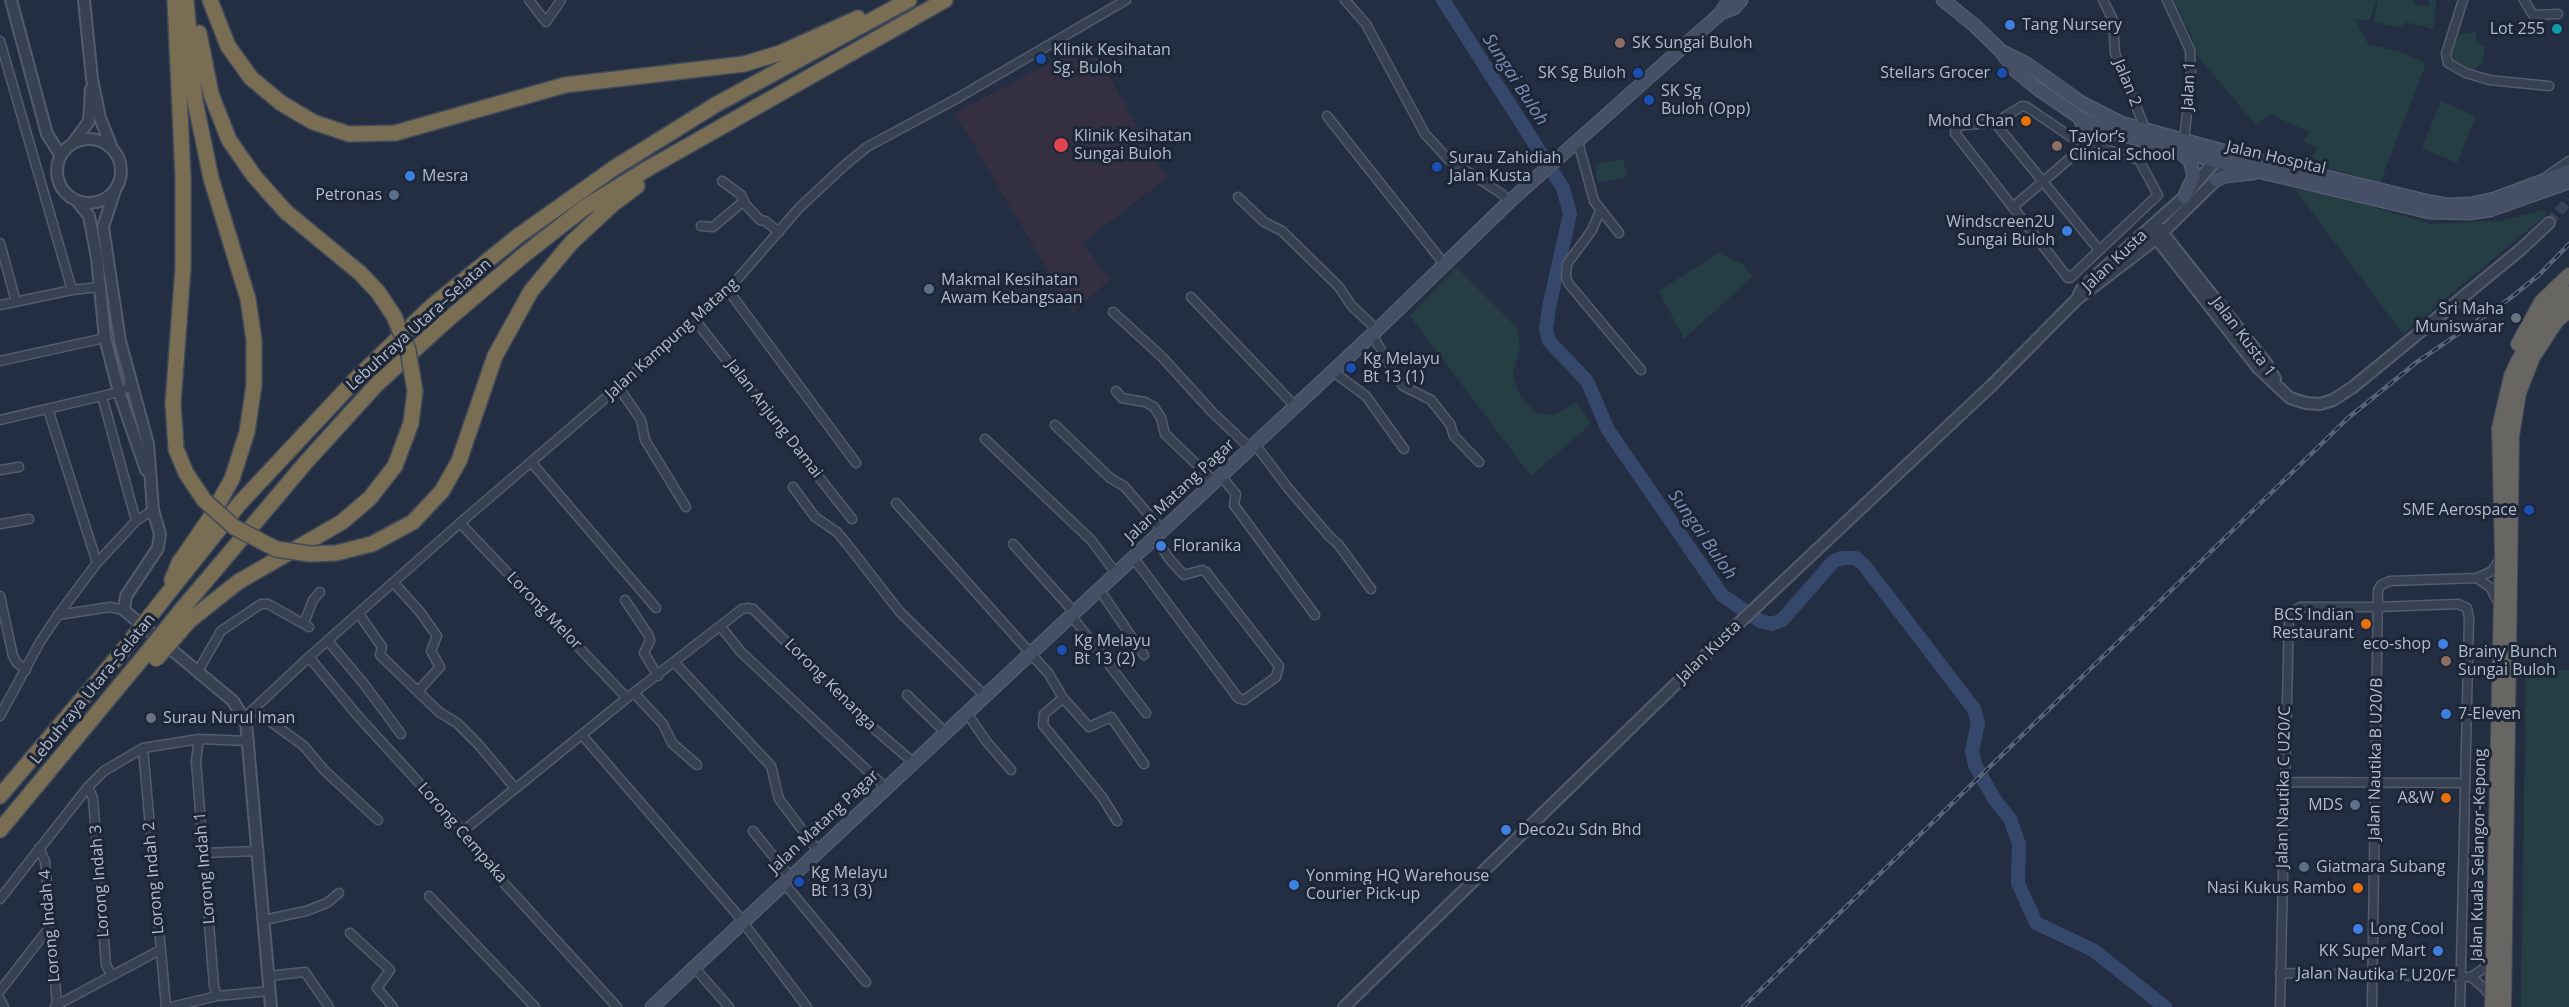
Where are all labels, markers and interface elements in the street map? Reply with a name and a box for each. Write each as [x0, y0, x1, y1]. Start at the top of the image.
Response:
place label: Tang Nursery [2022, 15, 2122, 35]
marker: Tang Nursery [2003, 18, 2017, 32]
place label: Lot 255 [2490, 19, 2545, 39]
marker: Lot 255 [2550, 22, 2564, 36]
water label: Sungai Buloh [1477, 30, 1553, 130]
place label: SK Sungai Buloh [1632, 33, 1753, 53]
marker: SK Sungai Buloh [1613, 36, 1627, 50]
place label: Klinik Kesihatan Sg. Buloh [1053, 40, 1171, 78]
marker: Klinik Kesihatan Sg. Buloh [1034, 52, 1048, 66]
street label: Jalan 2 [2109, 57, 2145, 109]
street label: Jalan 1 [2178, 61, 2200, 111]
place label: SK Sg Buloh [1538, 63, 1626, 83]
place label: Stellars Grocer [1880, 63, 1990, 83]
marker: SK Sg Buloh [1631, 66, 1645, 80]
marker: Stellars Grocer [1995, 66, 2009, 80]
place label: SK Sg Buloh (Opp) [1661, 81, 1750, 119]
marker: SK Sg Buloh (Opp) [1642, 93, 1656, 107]
place label: Mohd Chan [1928, 111, 2014, 131]
marker: Mohd Chan [2019, 114, 2033, 128]
place label: Klinik Kesihatan Sungai Buloh [1074, 126, 1192, 164]
place label: Taylor’s Clinical School [2069, 127, 2175, 165]
marker: Klinik Kesihatan Sungai Buloh [1052, 136, 1070, 154]
street label: Jalan Hospital [2224, 137, 2328, 179]
marker: Taylor’s Clinical School [2050, 139, 2064, 153]
place label: Surau Zahidiah Jalan Kusta [1449, 148, 1561, 186]
marker: Surau Zahidiah Jalan Kusta [1430, 160, 1444, 174]
place label: Mesra [422, 166, 468, 186]
marker: Mesra [403, 169, 417, 183]
place label: Petronas [315, 185, 382, 205]
marker: Petronas [387, 188, 401, 202]
place label: Windscreen2U Sungai Buloh [1946, 212, 2055, 250]
marker: Windscreen2U Sungai Buloh [2060, 224, 2074, 238]
street label: Jalan Kusta [2078, 226, 2152, 296]
street label: Lebuhraya Utara–Selatan [343, 255, 495, 395]
place label: Makmal Kesihatan Awam Kebangsaan [941, 270, 1083, 308]
street label: Jalan Kampung Matang [602, 274, 742, 404]
marker: Makmal Kesihatan Awam Kebangsaan [922, 282, 936, 296]
street label: Jalan Kusta 1 [2207, 293, 2279, 381]
place label: Sri Maha Muniswarar [2415, 299, 2504, 337]
marker: Sri Maha Muniswarar [2509, 311, 2523, 325]
place label: Kg Melayu Bt 13 (1) [1363, 349, 1440, 387]
street label: Jalan Anjung Damai [722, 356, 826, 482]
marker: Kg Melayu Bt 13 (1) [1344, 361, 1358, 375]
street label: Jalan Matang Pagar [1121, 435, 1239, 547]
water label: Sungai Buloh [1663, 486, 1741, 584]
place label: SME Aerospace [2403, 500, 2517, 520]
marker: SME Aerospace [2522, 503, 2536, 517]
place label: Floranika [1173, 536, 1242, 556]
marker: Floranika [1154, 539, 1168, 553]
street label: Lorong Melor [502, 568, 586, 654]
place label: BCS Indian Restaurant [2272, 605, 2354, 643]
street label: Lebuhraya Utara–Selatan [26, 610, 160, 768]
street label: Jalan Kusta [1673, 617, 1745, 687]
marker: BCS Indian Restaurant [2359, 617, 2373, 631]
place label: Kg Melayu Bt 13 (2) [1074, 631, 1151, 669]
place label: eco-shop [2363, 634, 2431, 654]
street label: Lorong Kenanga [780, 635, 880, 735]
marker: eco-shop [2436, 637, 2450, 651]
place label: Brainy Bunch Sungai Buloh [2458, 642, 2557, 680]
marker: Kg Melayu Bt 13 (2) [1055, 643, 1069, 657]
marker: Brainy Bunch Sungai Buloh [2439, 654, 2453, 668]
street label: Jalan Nautika B U20/B [2365, 678, 2387, 840]
place label: 7-Eleven [2458, 704, 2521, 724]
street label: Jalan Nautika C U20/C [2273, 706, 2295, 868]
marker: 7-Eleven [2439, 707, 2453, 721]
place label: Surau Nurul Iman [163, 708, 295, 728]
marker: Surau Nurul Iman [144, 711, 158, 725]
street label: Jalan Kuala Selangor-Kepong [2468, 748, 2490, 962]
street label: Jalan Matang Pagar [765, 766, 883, 878]
street label: Lorong Cempaka [413, 779, 511, 887]
place label: A&W [2397, 788, 2434, 808]
marker: A&W [2439, 791, 2453, 805]
place label: MDS [2308, 795, 2343, 815]
marker: MDS [2348, 798, 2362, 812]
street label: Lorong Indah 1 [191, 811, 219, 925]
place label: Deco2u Sdn Bhd [1518, 820, 1641, 840]
street label: Lorong Indah 2 [140, 821, 168, 935]
marker: Deco2u Sdn Bhd [1499, 823, 1513, 837]
street label: Lorong Indah 3 [86, 824, 114, 938]
place label: Giatmara Subang [2316, 857, 2445, 877]
marker: Giatmara Subang [2297, 860, 2311, 874]
place label: Kg Melayu Bt 13 (3) [811, 863, 888, 901]
place label: Yonming HQ Warehouse Courier Pick-up [1306, 866, 1489, 904]
street label: Lorong Indah 4 [36, 869, 64, 983]
marker: Kg Melayu Bt 13 (3) [792, 875, 806, 889]
marker: Yonming HQ Warehouse Courier Pick-up [1287, 878, 1301, 892]
place label: Nasi Kukus Rambo [2207, 878, 2346, 898]
marker: Nasi Kukus Rambo [2351, 881, 2365, 895]
place label: Long Cool [2370, 919, 2444, 939]
marker: Long Cool [2351, 922, 2365, 936]
place label: KK Super Mart [2319, 941, 2426, 961]
marker: KK Super Mart [2431, 944, 2445, 958]
street label: Jalan Nautika F U20/F [2297, 964, 2455, 986]

